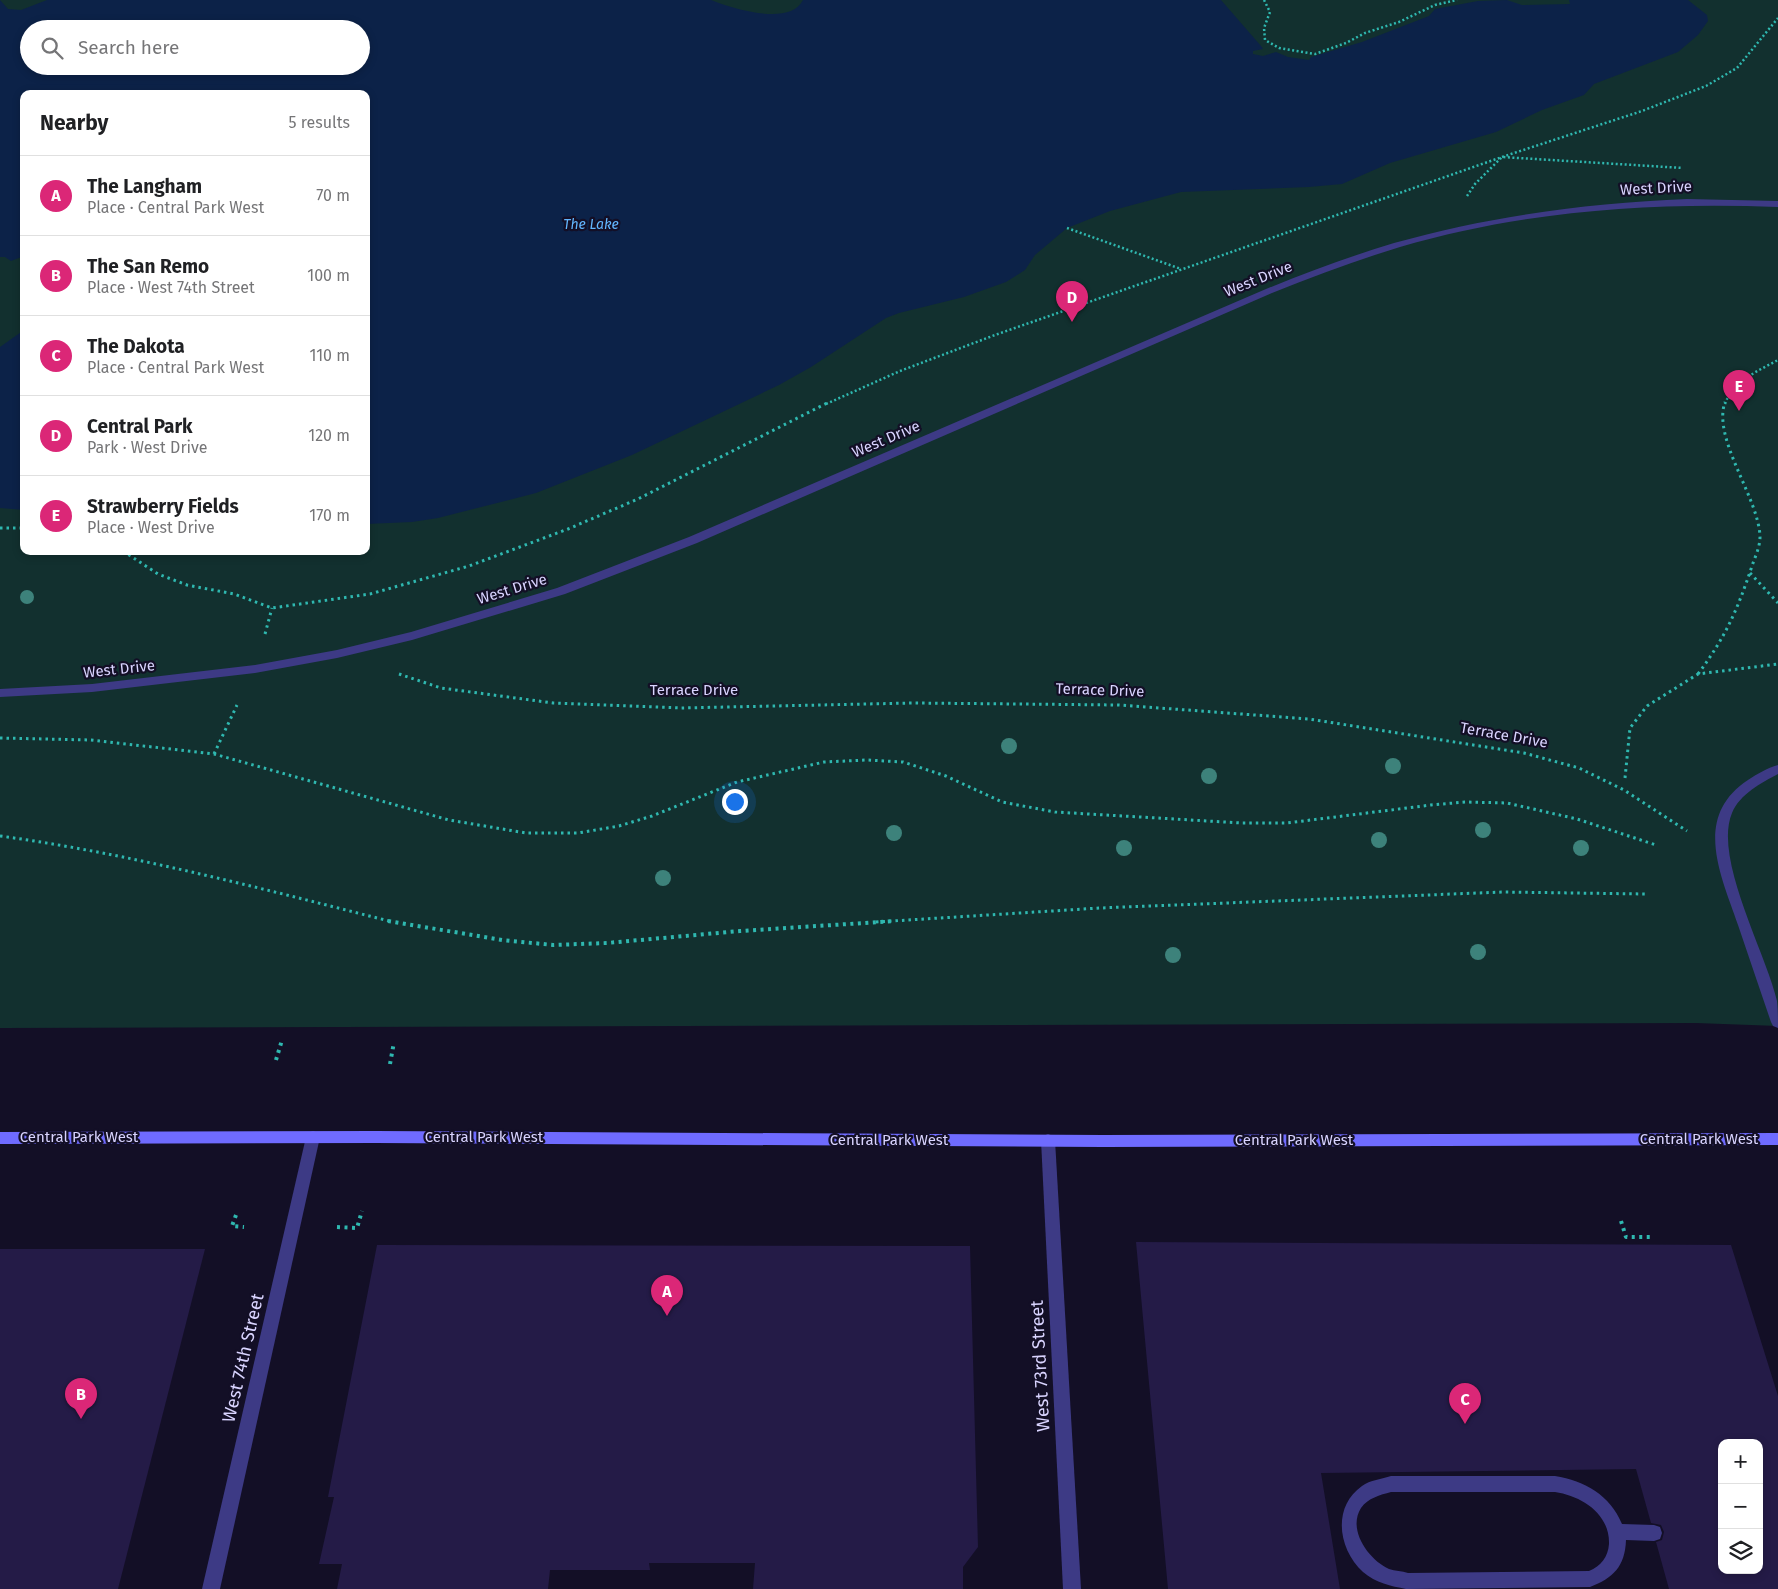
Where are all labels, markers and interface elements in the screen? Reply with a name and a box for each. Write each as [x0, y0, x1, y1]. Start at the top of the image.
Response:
search box [20, 20, 370, 75]
icon: search [38, 34, 66, 62]
text: Search here [78, 36, 179, 59]
text: Nearby [40, 110, 108, 136]
text: 5 results [289, 113, 350, 132]
text: The Langham [87, 175, 202, 198]
street label: West Drive [1620, 177, 1692, 199]
text: A [51, 186, 61, 205]
text: 70 m [316, 186, 350, 205]
text: Place · Central Park West [87, 198, 264, 217]
water label: The Lake [563, 216, 619, 233]
text: The San Remo [87, 255, 209, 278]
street label: West Drive [1221, 257, 1295, 301]
text: B [51, 266, 61, 285]
text: 100 m [307, 266, 350, 285]
text: Place · West 74th Street [87, 278, 255, 297]
pin: D [1056, 281, 1088, 322]
text: The Dakota [87, 335, 185, 358]
text: C [51, 346, 61, 365]
text: 110 m [309, 346, 350, 365]
text: Place · Central Park West [87, 358, 264, 377]
pin: E [1723, 370, 1755, 411]
text: Central Park [87, 415, 193, 438]
street label: West Drive [849, 417, 923, 461]
text: D [51, 426, 61, 445]
text: 120 m [308, 426, 350, 445]
text: Park · West Drive [87, 438, 208, 457]
text: Strawberry Fields [87, 495, 239, 518]
text: E [52, 506, 60, 525]
text: 170 m [309, 506, 350, 525]
text: Place · West Drive [87, 518, 215, 537]
street label: West Drive [475, 570, 549, 608]
street label: West Drive [82, 656, 156, 682]
street label: Terrace Drive [1055, 679, 1145, 701]
street label: Terrace Drive [650, 681, 738, 699]
street label: Terrace Drive [1459, 718, 1549, 752]
your location [722, 789, 748, 815]
street label: Central Park West [20, 1128, 139, 1146]
street label: Central Park West [425, 1128, 544, 1146]
street label: Central Park West [1640, 1130, 1759, 1148]
street label: Central Park West [830, 1131, 949, 1149]
street label: Central Park West [1235, 1131, 1354, 1149]
pin: A [651, 1275, 683, 1316]
street label: West 74th Street [217, 1291, 269, 1425]
street label: West 73rd Street [1026, 1299, 1054, 1432]
pin: B [65, 1378, 97, 1419]
pin: C [1449, 1383, 1481, 1424]
map controls [1718, 1439, 1763, 1574]
button: + [1718, 1439, 1763, 1484]
button: − [1718, 1484, 1763, 1529]
button: layers [1718, 1529, 1763, 1574]

